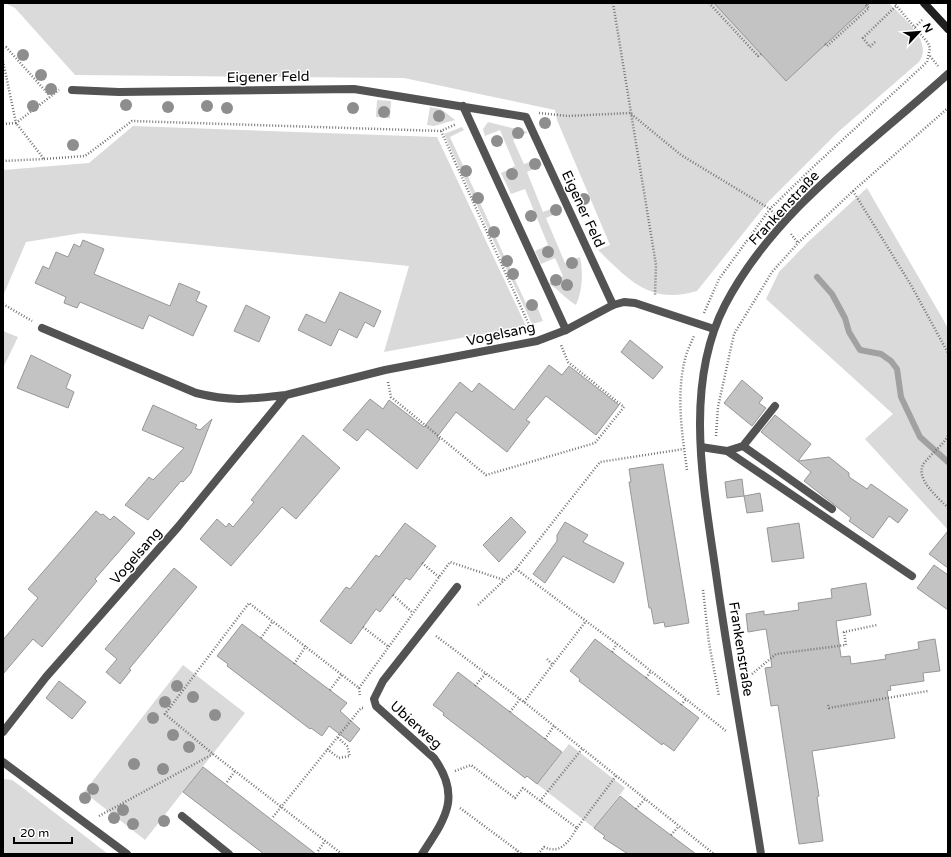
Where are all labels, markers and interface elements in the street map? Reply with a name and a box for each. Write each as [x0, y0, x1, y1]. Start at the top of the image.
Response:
north arrow [899, 12, 939, 52]
text: N [920, 21, 935, 35]
street label: Eigener Feld [226, 68, 310, 86]
street label: Frankenstraße [745, 167, 823, 249]
street label: Eigener Feld [558, 168, 608, 250]
street label: Vogelsang [465, 318, 537, 350]
street label: Vogelsang [107, 524, 165, 588]
street label: Frankenstraße [725, 600, 757, 698]
street label: Ubierweg [387, 697, 445, 753]
scale bar [14, 819, 72, 845]
text: 20 m [20, 826, 49, 840]

